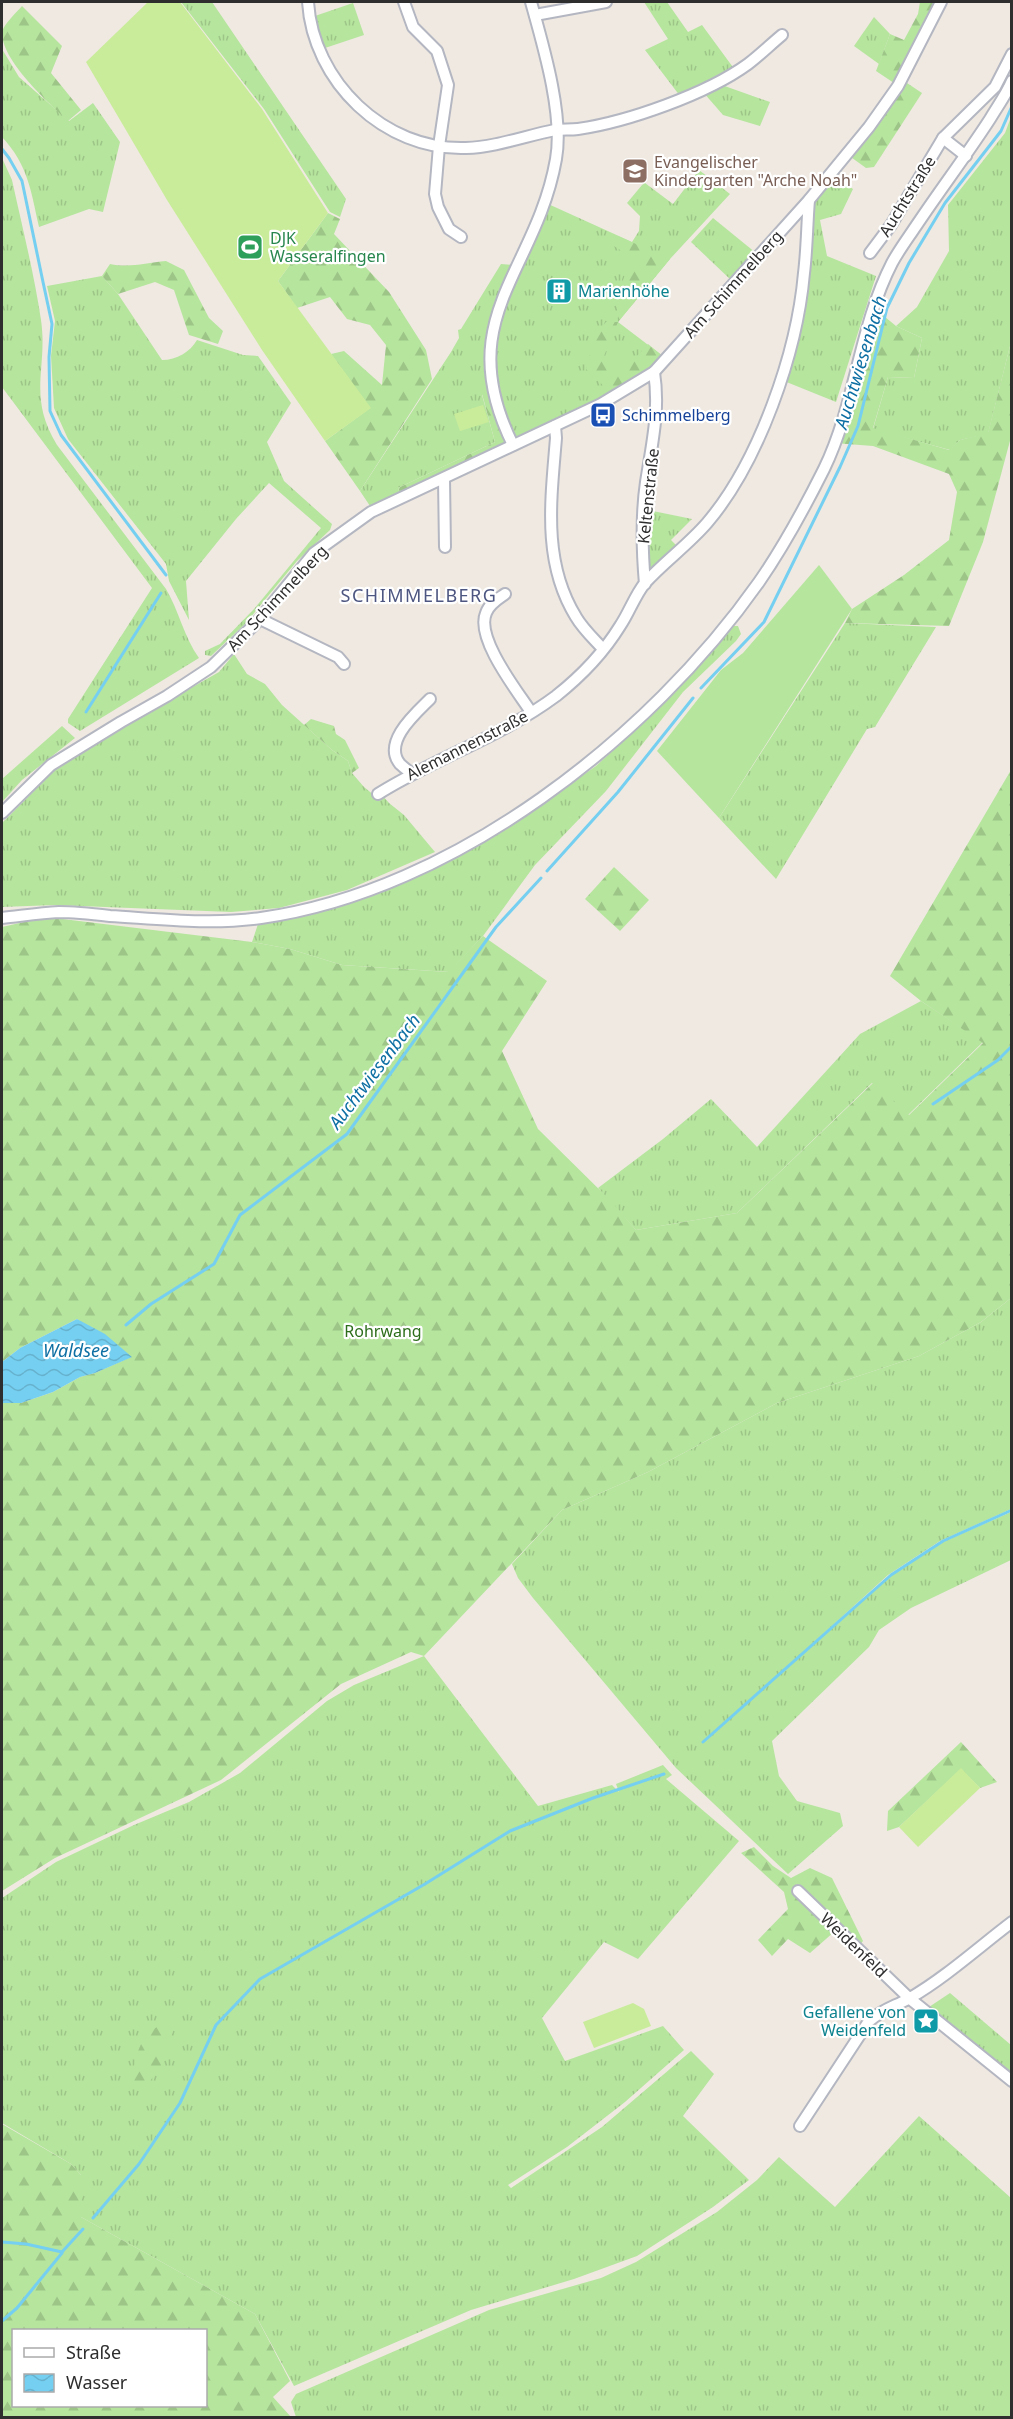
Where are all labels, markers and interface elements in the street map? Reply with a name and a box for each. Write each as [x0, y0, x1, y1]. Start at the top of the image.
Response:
place label: Evangelischer Kindergarten "Arche Noah" [654, 151, 857, 191]
street label: Auchtstraße [873, 151, 941, 241]
school or university icon: Evangelischer Kindergarten "Arche Noah" [620, 156, 650, 186]
street label: Am Schimmelberg [679, 225, 787, 343]
place label: DJK Wasseralfingen [270, 227, 386, 267]
sports icon: DJK Wasseralfingen [235, 232, 265, 262]
building icon: Marienhöhe [544, 276, 574, 306]
place label: Marienhöhe [578, 280, 670, 302]
water label: Auchtwiesenbach [828, 292, 892, 433]
bus stop icon: Schimmelberg [588, 400, 618, 430]
place label: Schimmelberg [622, 404, 731, 426]
street label: Keltenstraße [632, 447, 664, 545]
street label: Am Schimmelberg [222, 540, 332, 656]
district label: SCHIMMELBERG [341, 583, 497, 607]
street label: Alemannenstraße [402, 705, 532, 785]
water label: Auchtwiesenbach [322, 1009, 425, 1135]
park label: Rohrwang [344, 1320, 422, 1342]
water label: Waldsee [43, 1338, 109, 1362]
street label: Weidenfeld [816, 1908, 892, 1982]
place label: Gefallene von Weidenfeld [803, 2001, 906, 2041]
place icon: Gefallene von Weidenfeld [911, 2006, 941, 2036]
legend [12, 2329, 207, 2407]
text: Straße [66, 2340, 121, 2364]
text: Wasser [66, 2370, 128, 2394]

